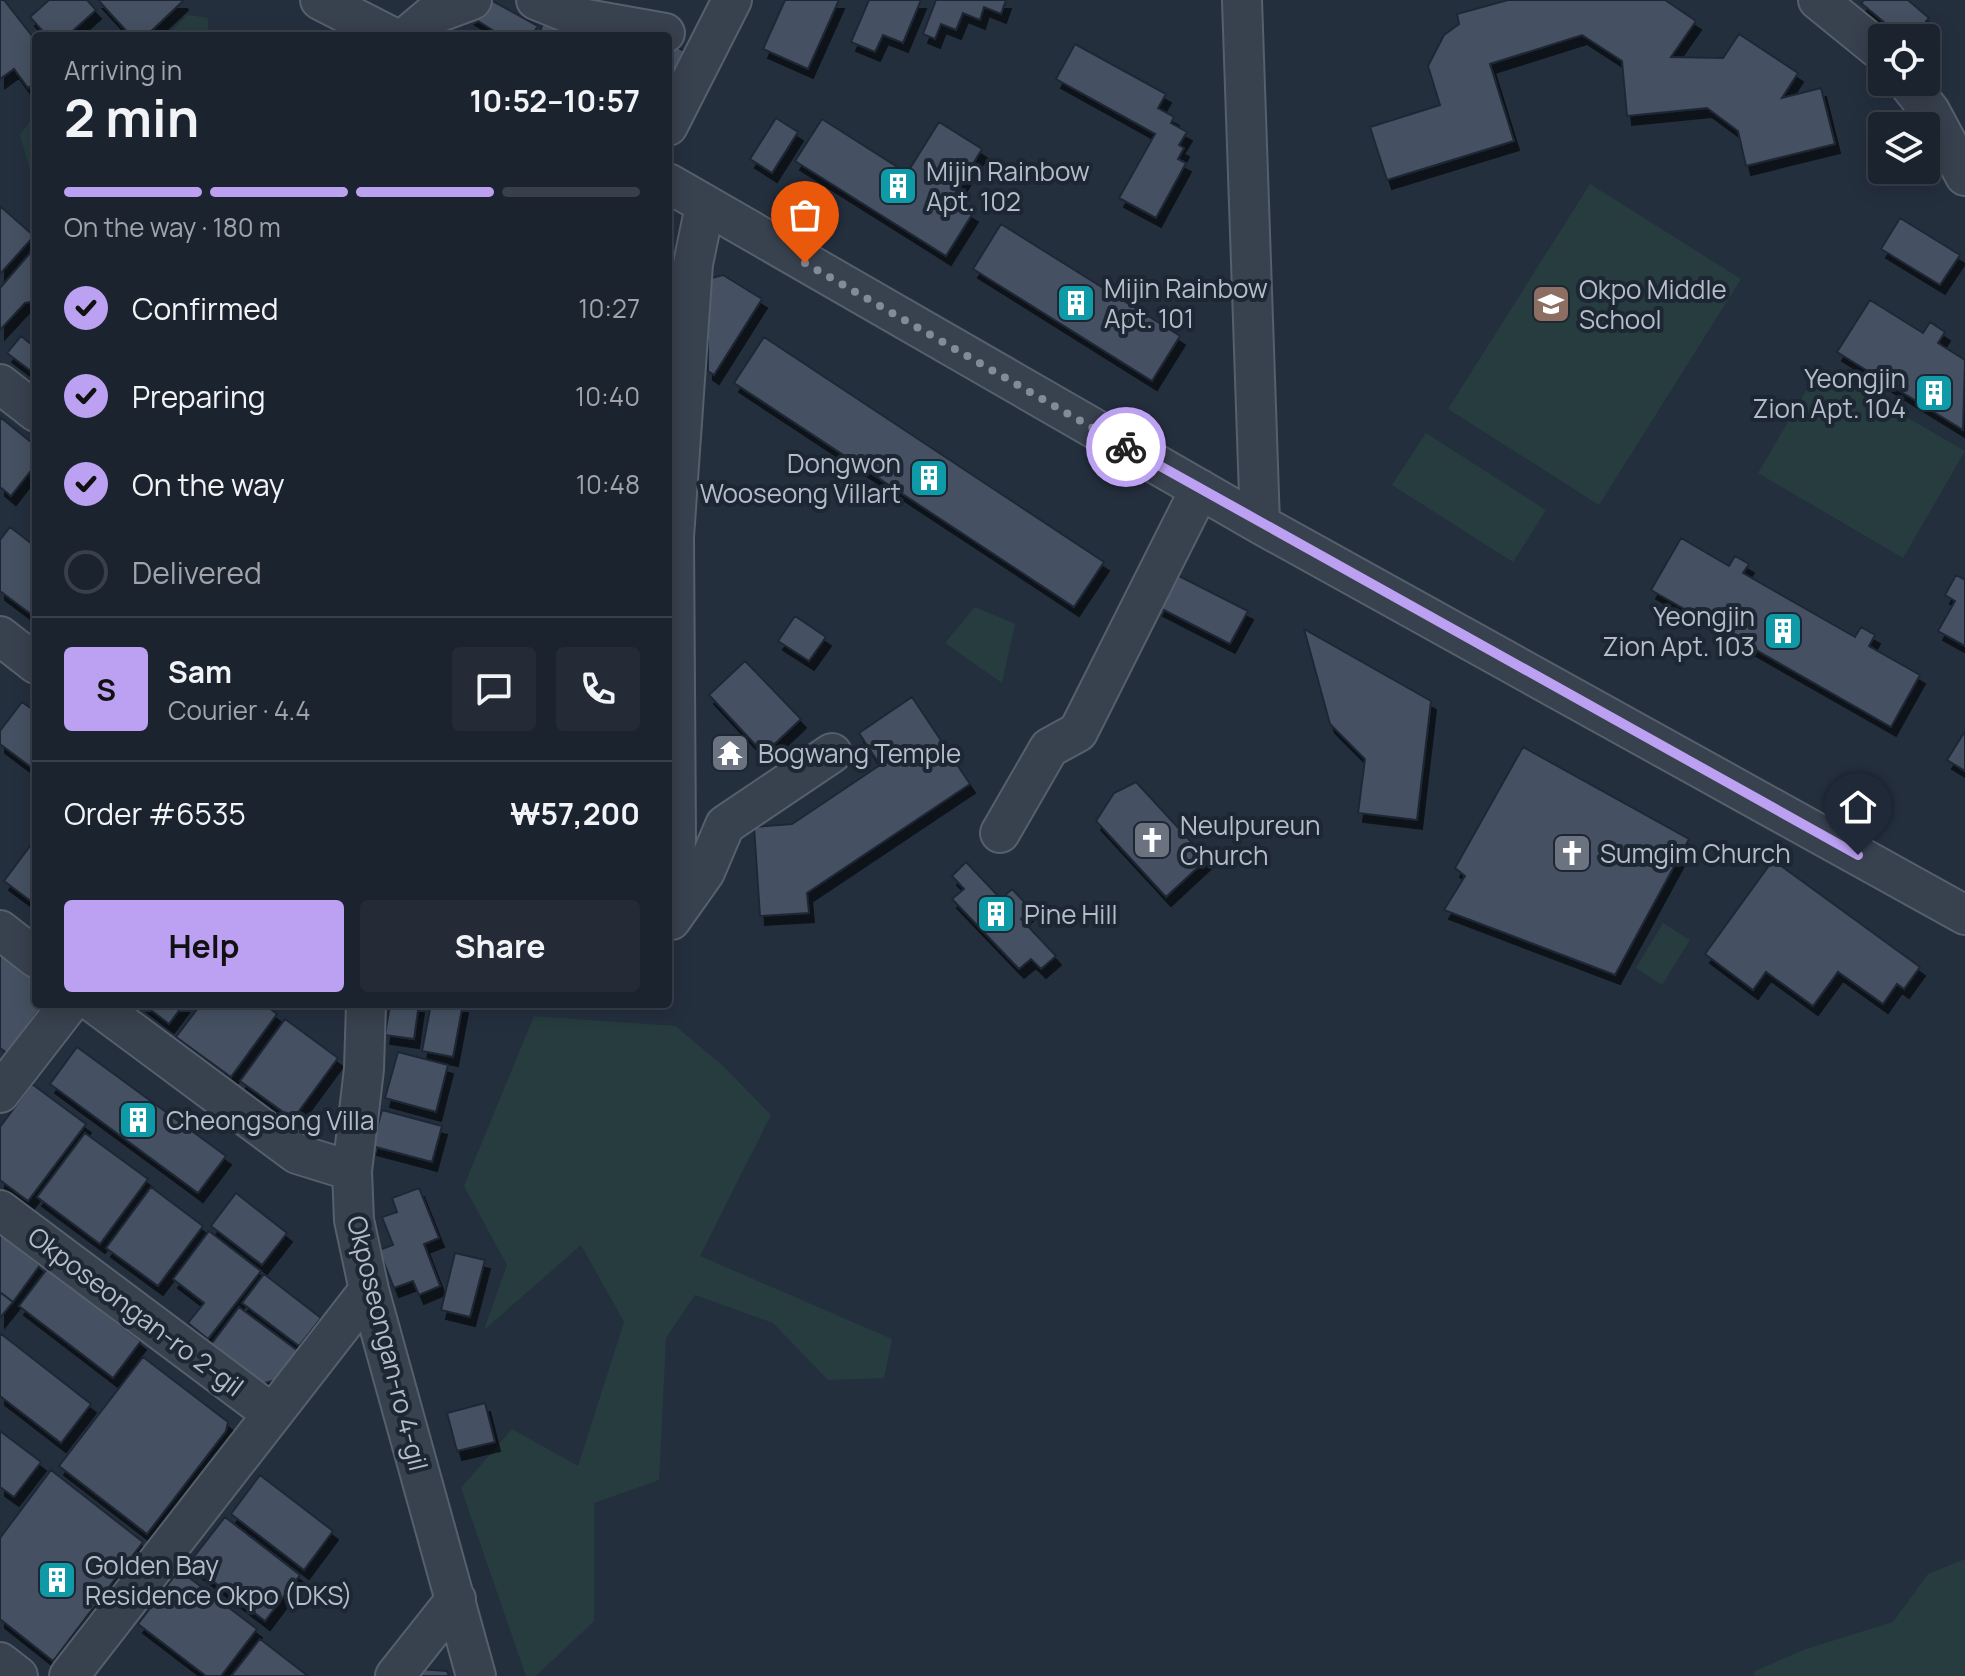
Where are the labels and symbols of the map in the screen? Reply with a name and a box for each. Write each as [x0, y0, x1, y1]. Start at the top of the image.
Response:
place label: Mijin Rainbow Apt. 102 [926, 153, 1090, 219]
building icon: Mijin Rainbow Apt. 102 [877, 165, 919, 207]
pin [771, 181, 839, 263]
place label: Mijin Rainbow Apt. 101 [1104, 270, 1268, 336]
place label: Okpo Middle School [1579, 271, 1727, 337]
building icon: Mijin Rainbow Apt. 101 [1055, 282, 1097, 324]
school or university icon: Okpo Middle School [1530, 283, 1572, 325]
place label: Yeongjin Zion Apt. 104 [1753, 360, 1906, 426]
building icon: Yeongjin Zion Apt. 104 [1913, 372, 1955, 414]
courier [1086, 407, 1166, 487]
place label: Dongwon Wooseong Villart [700, 445, 901, 511]
building icon: Dongwon Wooseong Villart [908, 457, 950, 499]
place label: Yeongjin Zion Apt. 103 [1602, 598, 1755, 664]
building icon: Yeongjin Zion Apt. 103 [1762, 610, 1804, 652]
temple icon: Bogwang Temple [709, 732, 751, 774]
place label: Bogwang Temple [758, 735, 961, 771]
pin [1824, 773, 1892, 855]
place label: Neulpureun Church [1180, 807, 1321, 873]
church icon: Neulpureun Church [1131, 819, 1173, 861]
church icon: Sumgim Church [1551, 832, 1593, 874]
place label: Sumgim Church [1600, 835, 1791, 871]
building icon: Pine Hill [975, 893, 1017, 935]
place label: Pine Hill [1024, 896, 1118, 932]
building icon: Cheongsong Villa [117, 1099, 159, 1141]
place label: Cheongsong Villa [166, 1102, 374, 1138]
street label: Okposeongan-ro 4-gil [339, 1212, 437, 1474]
street label: Okposeongan-ro 2-gil [21, 1218, 251, 1404]
place label: Golden Bay Residence Okpo (DKS) [85, 1547, 353, 1613]
building icon: Golden Bay Residence Okpo (DKS) [36, 1559, 78, 1601]

